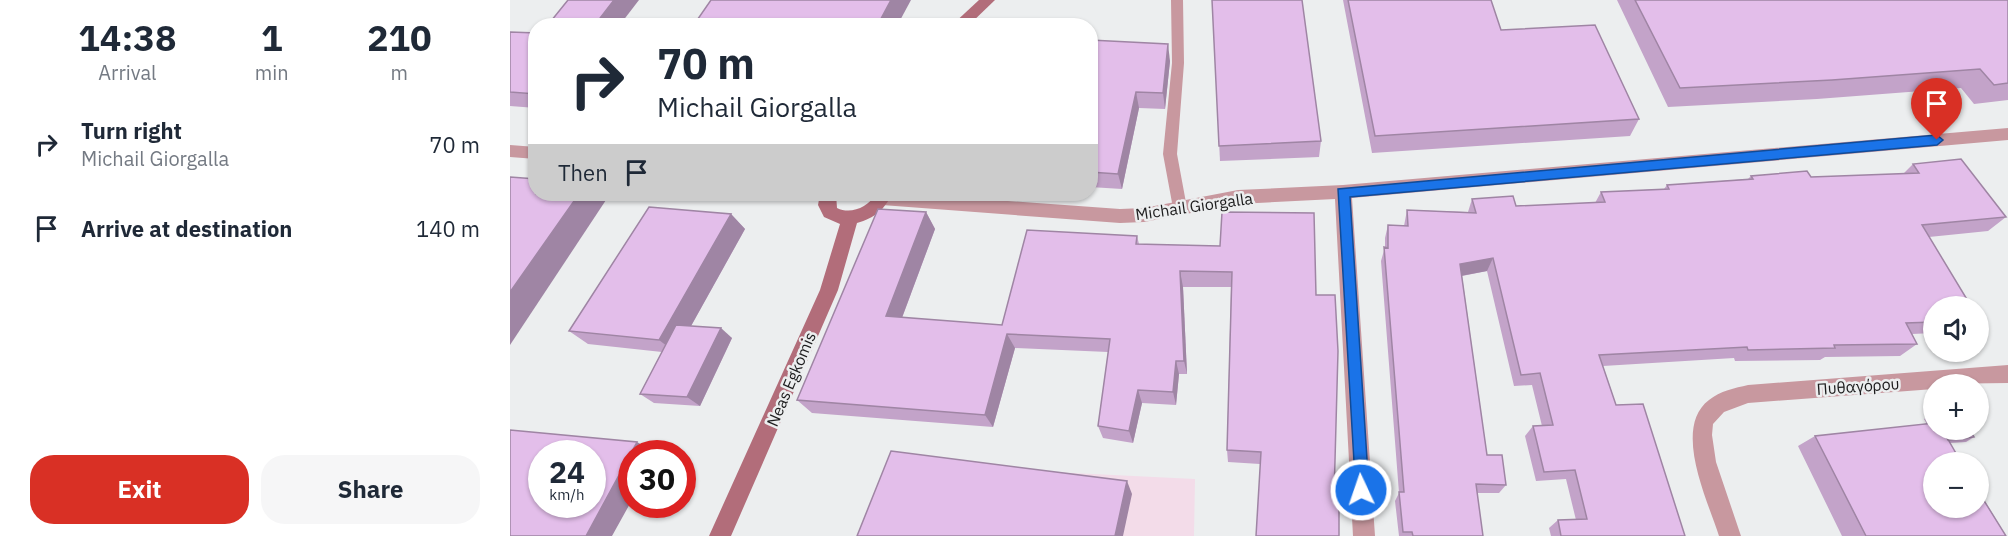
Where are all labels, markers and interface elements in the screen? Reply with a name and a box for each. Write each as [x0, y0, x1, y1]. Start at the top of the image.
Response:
text: 14:38 [78, 14, 177, 61]
text: 1 [261, 14, 283, 61]
text: 210 [367, 14, 432, 61]
text: 70 m [657, 36, 755, 91]
icon: right [558, 42, 636, 120]
text: Arrival [98, 59, 157, 86]
text: min [255, 59, 289, 86]
text: m [391, 59, 408, 86]
pin [1911, 78, 1962, 140]
icon: arrive [1920, 87, 1953, 120]
text: Michail Giorgalla [657, 89, 857, 124]
text: Turn right [81, 116, 182, 145]
icon: right [30, 128, 63, 161]
text: 70 m [429, 130, 480, 159]
text: Michail Giorgalla [81, 145, 229, 172]
icon: arrive [620, 156, 653, 189]
text: Then [558, 158, 608, 187]
street label: Michail Giorgalla [1134, 188, 1255, 224]
icon: arrive [30, 212, 63, 245]
text: Arrive at destination [81, 214, 292, 243]
text: 140 m [416, 214, 480, 243]
map controls [1923, 296, 1989, 518]
button: sound [1923, 296, 1989, 362]
street label: Neas Egkomis [762, 329, 820, 429]
street label: Πυθαγόρου [1816, 373, 1900, 399]
button: + [1923, 374, 1989, 440]
speed limit sign: 30 [618, 440, 696, 518]
text: 24 [549, 452, 585, 491]
button: − [1923, 452, 1989, 518]
button: Exit [30, 455, 249, 524]
button: Share [261, 455, 480, 524]
position arrow [1329, 458, 1393, 522]
text: km/h [549, 485, 585, 504]

